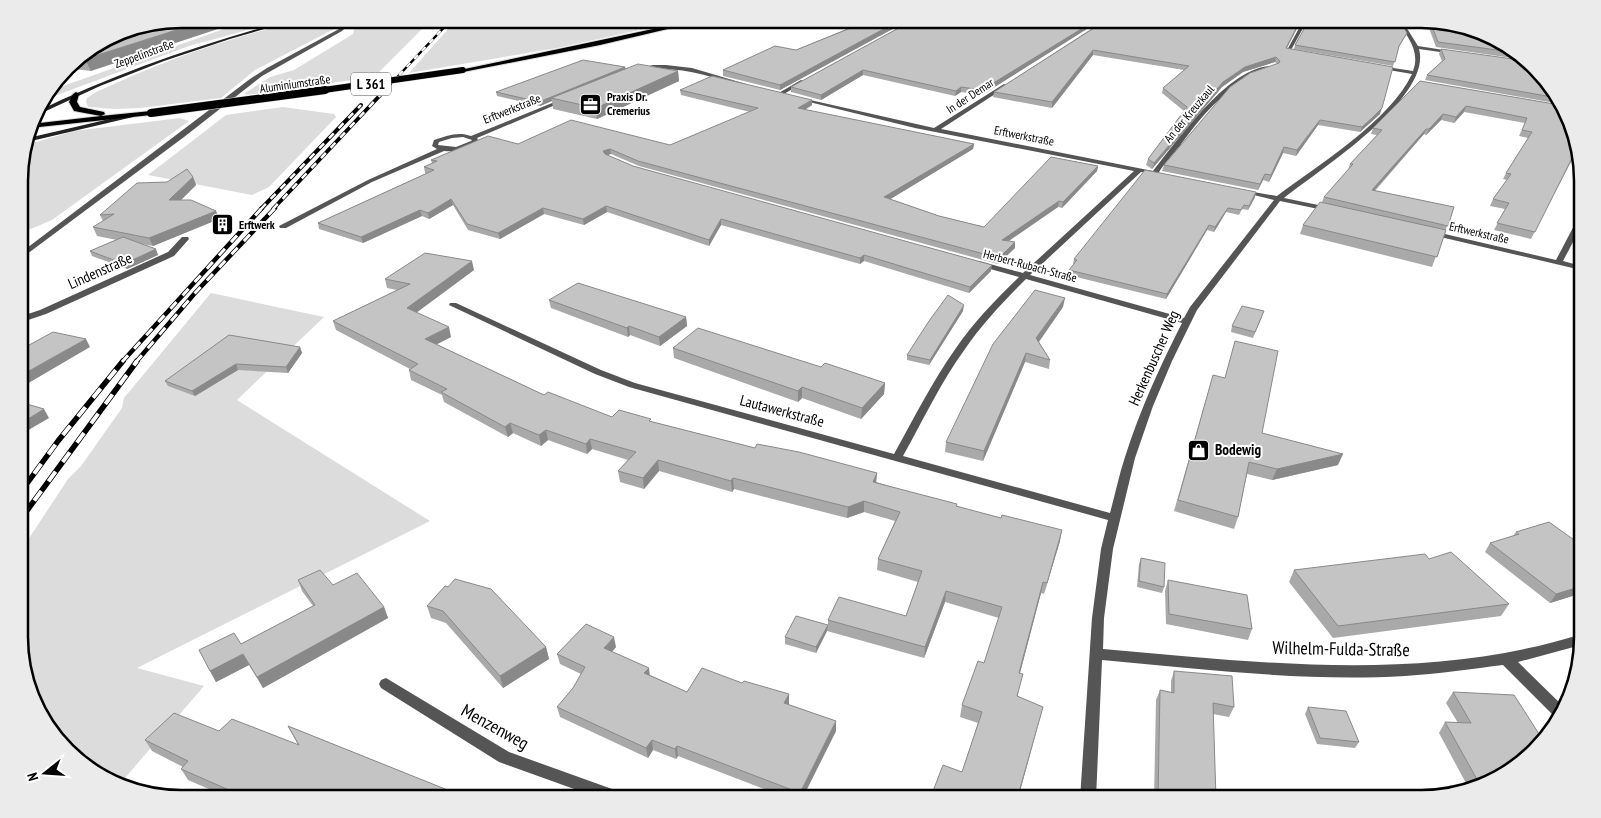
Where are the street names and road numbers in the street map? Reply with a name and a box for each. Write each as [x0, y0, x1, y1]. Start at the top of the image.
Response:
street label: Zeppelinstraße [112, 36, 176, 71]
street label: Aluminiumstraße [259, 71, 331, 96]
road number: L 361 [351, 72, 391, 96]
street label: In der Demar [943, 74, 997, 117]
street label: An der Kreuzkaul [1160, 82, 1217, 145]
street label: Erftwerkstraße [481, 90, 543, 127]
street label: Erftwerkstraße [993, 122, 1055, 149]
street label: Erftwerkstraße [1448, 218, 1510, 247]
street label: Herbert-Rubach-Straße [982, 246, 1079, 285]
street label: Lindenstraße [65, 248, 135, 293]
street label: Herkenbuscher Weg [1124, 307, 1183, 408]
street label: Lautawerkstraße [738, 390, 826, 431]
street label: Wilhelm-Fulda-Straße [1272, 636, 1410, 661]
street label: Menzenweg [457, 699, 533, 755]

